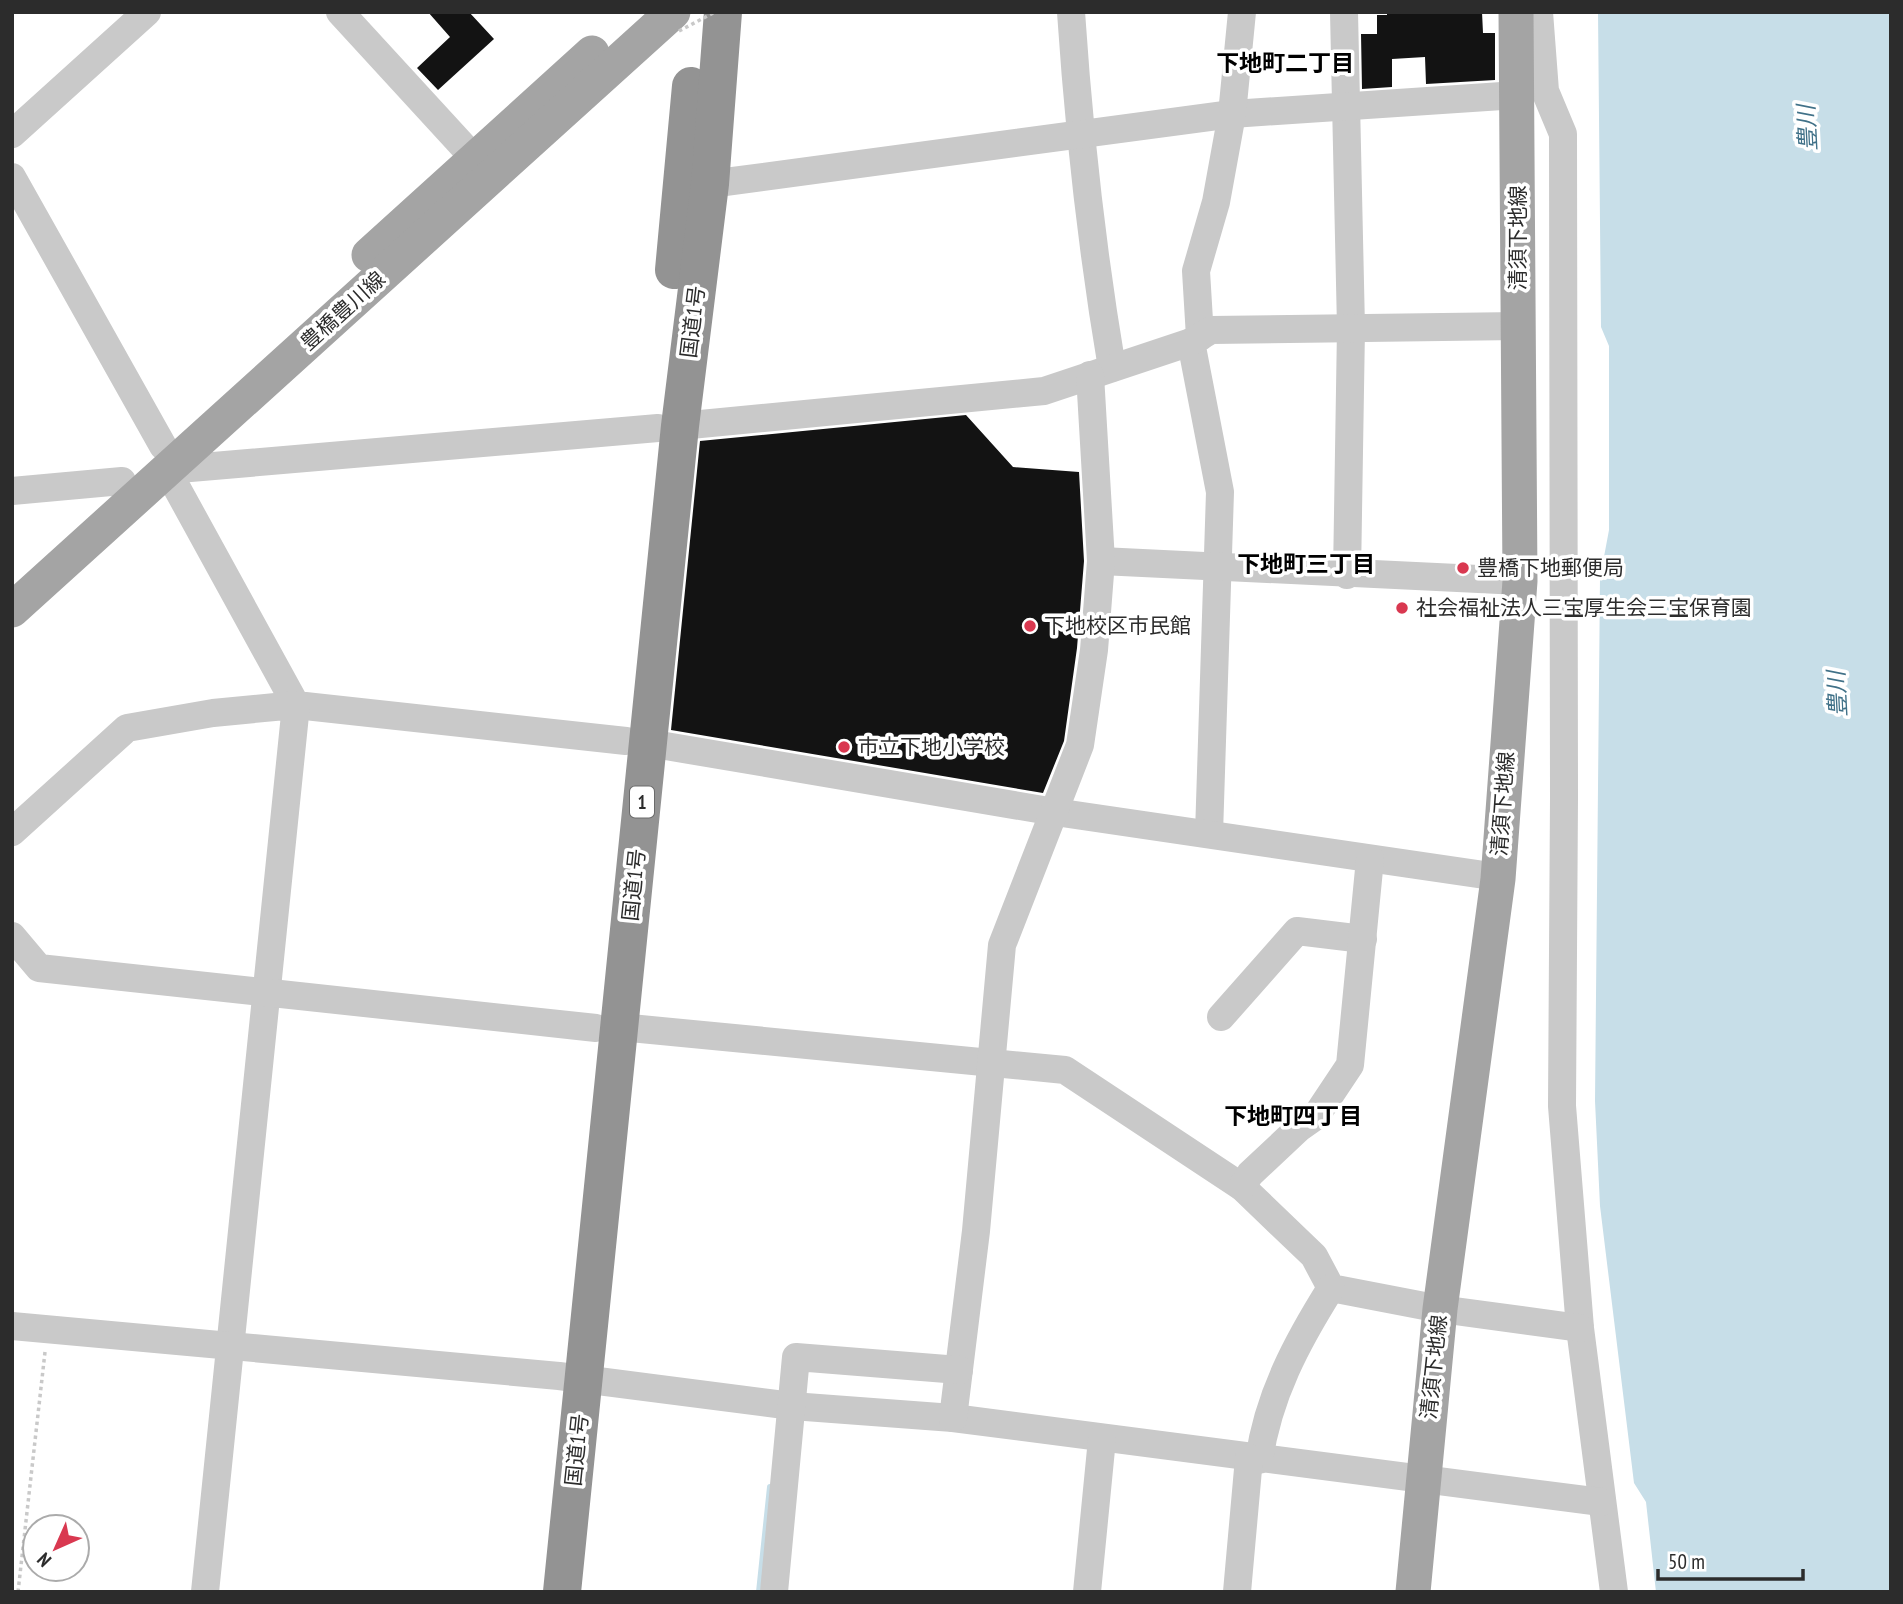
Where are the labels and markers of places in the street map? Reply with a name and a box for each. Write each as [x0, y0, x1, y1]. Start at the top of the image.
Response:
place label: 豊橋下地郵便局 [1477, 554, 1624, 581]
marker: 豊橋下地郵便局 [1455, 560, 1471, 576]
place label: 社会福祉法人三宝厚生会三宝保育園 [1416, 594, 1752, 621]
marker: 社会福祉法人三宝厚生会三宝保育園 [1394, 600, 1410, 616]
place label: 下地校区市民館 [1044, 612, 1191, 639]
marker: 下地校区市民館 [1022, 618, 1038, 634]
place label: 市立下地小学校 [858, 733, 1005, 760]
marker: 市立下地小学校 [836, 739, 852, 755]

